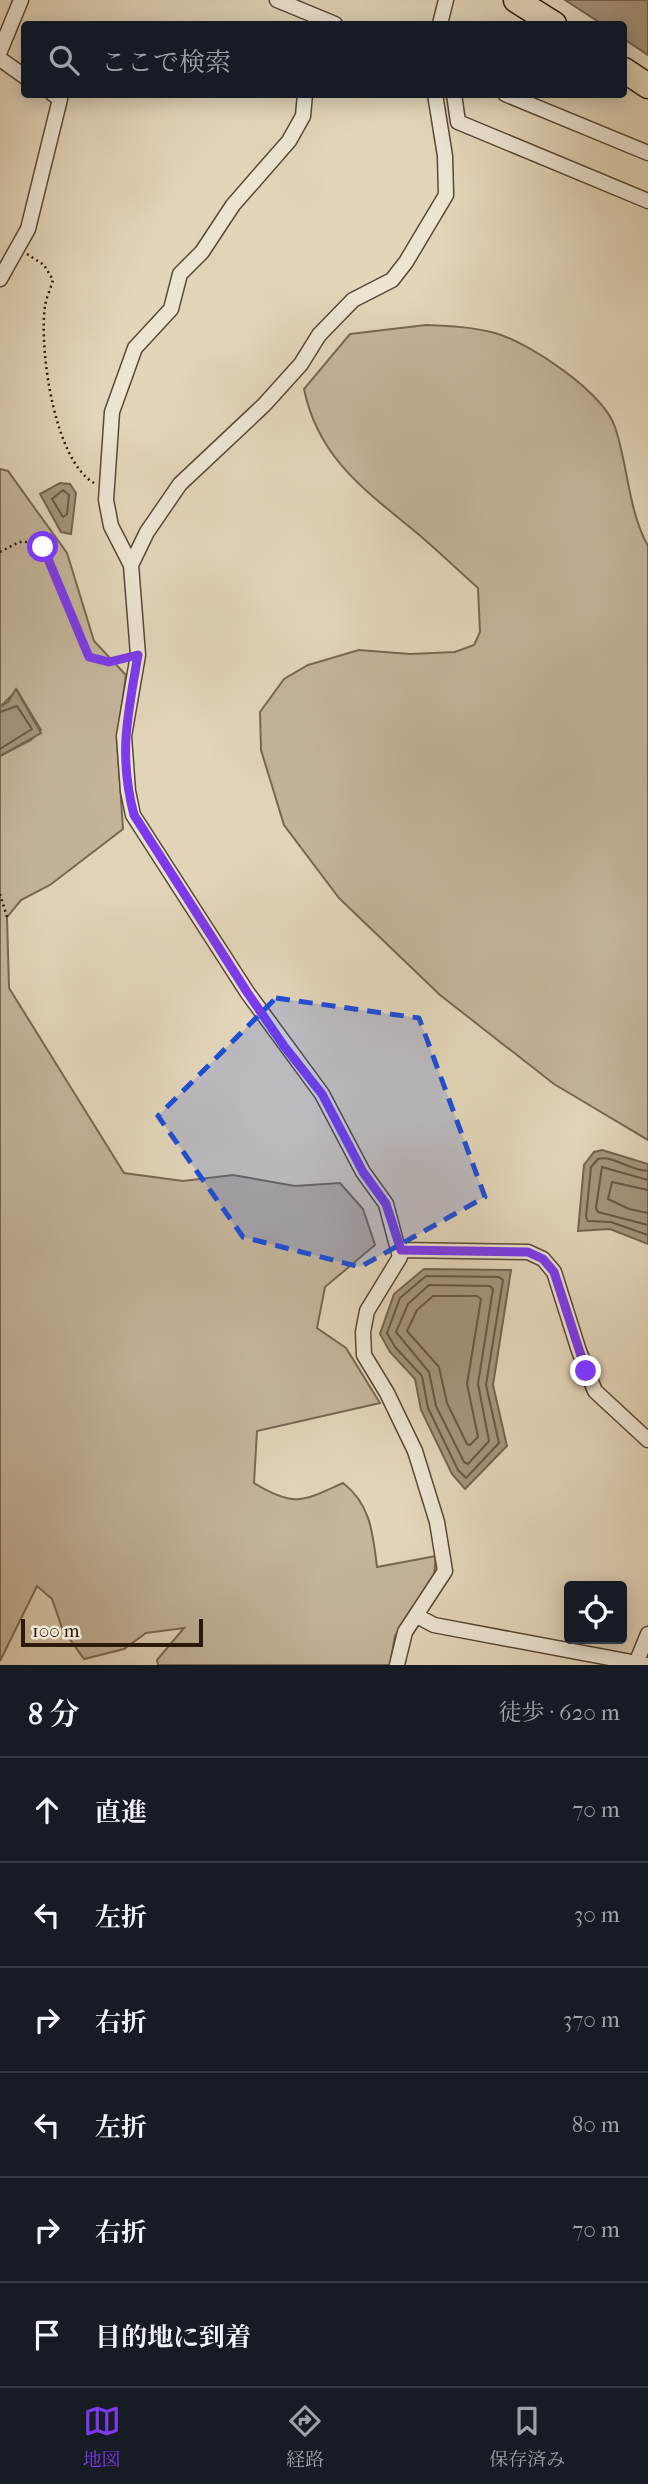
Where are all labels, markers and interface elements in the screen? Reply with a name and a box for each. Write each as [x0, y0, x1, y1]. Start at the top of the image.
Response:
search box [21, 21, 627, 98]
icon: search [45, 41, 83, 79]
text: ここで検索 [101, 47, 231, 78]
route start [27, 531, 58, 562]
route end [570, 1355, 601, 1386]
map controls [564, 1581, 627, 1644]
button: locate [564, 1581, 627, 1644]
scale bar [21, 1616, 203, 1648]
text: 100 m [32, 1620, 80, 1642]
text: 8 分 [28, 1697, 80, 1732]
text: 徒歩 · 620 m [498, 1699, 620, 1726]
icon: ahead [28, 1791, 66, 1829]
text: 70 m [572, 1796, 620, 1823]
text: 直進 [95, 1797, 147, 1828]
icon: left [28, 1896, 66, 1934]
text: 30 m [574, 1901, 620, 1928]
text: 左折 [95, 1902, 147, 1933]
icon: right [28, 2001, 66, 2039]
text: 370 m [563, 2006, 620, 2033]
text: 右折 [95, 2007, 147, 2038]
icon: left [28, 2106, 66, 2144]
text: 80 m [572, 2111, 620, 2138]
text: 左折 [95, 2112, 147, 2143]
icon: right [28, 2211, 66, 2249]
text: 70 m [572, 2216, 620, 2243]
text: 右折 [95, 2217, 147, 2248]
icon: arrive [28, 2316, 66, 2354]
text: 目的地に到着 [95, 2322, 251, 2353]
tab: 地図 [83, 2402, 121, 2471]
tab: 経路 [286, 2402, 324, 2471]
tab: 保存済み [489, 2402, 565, 2471]

